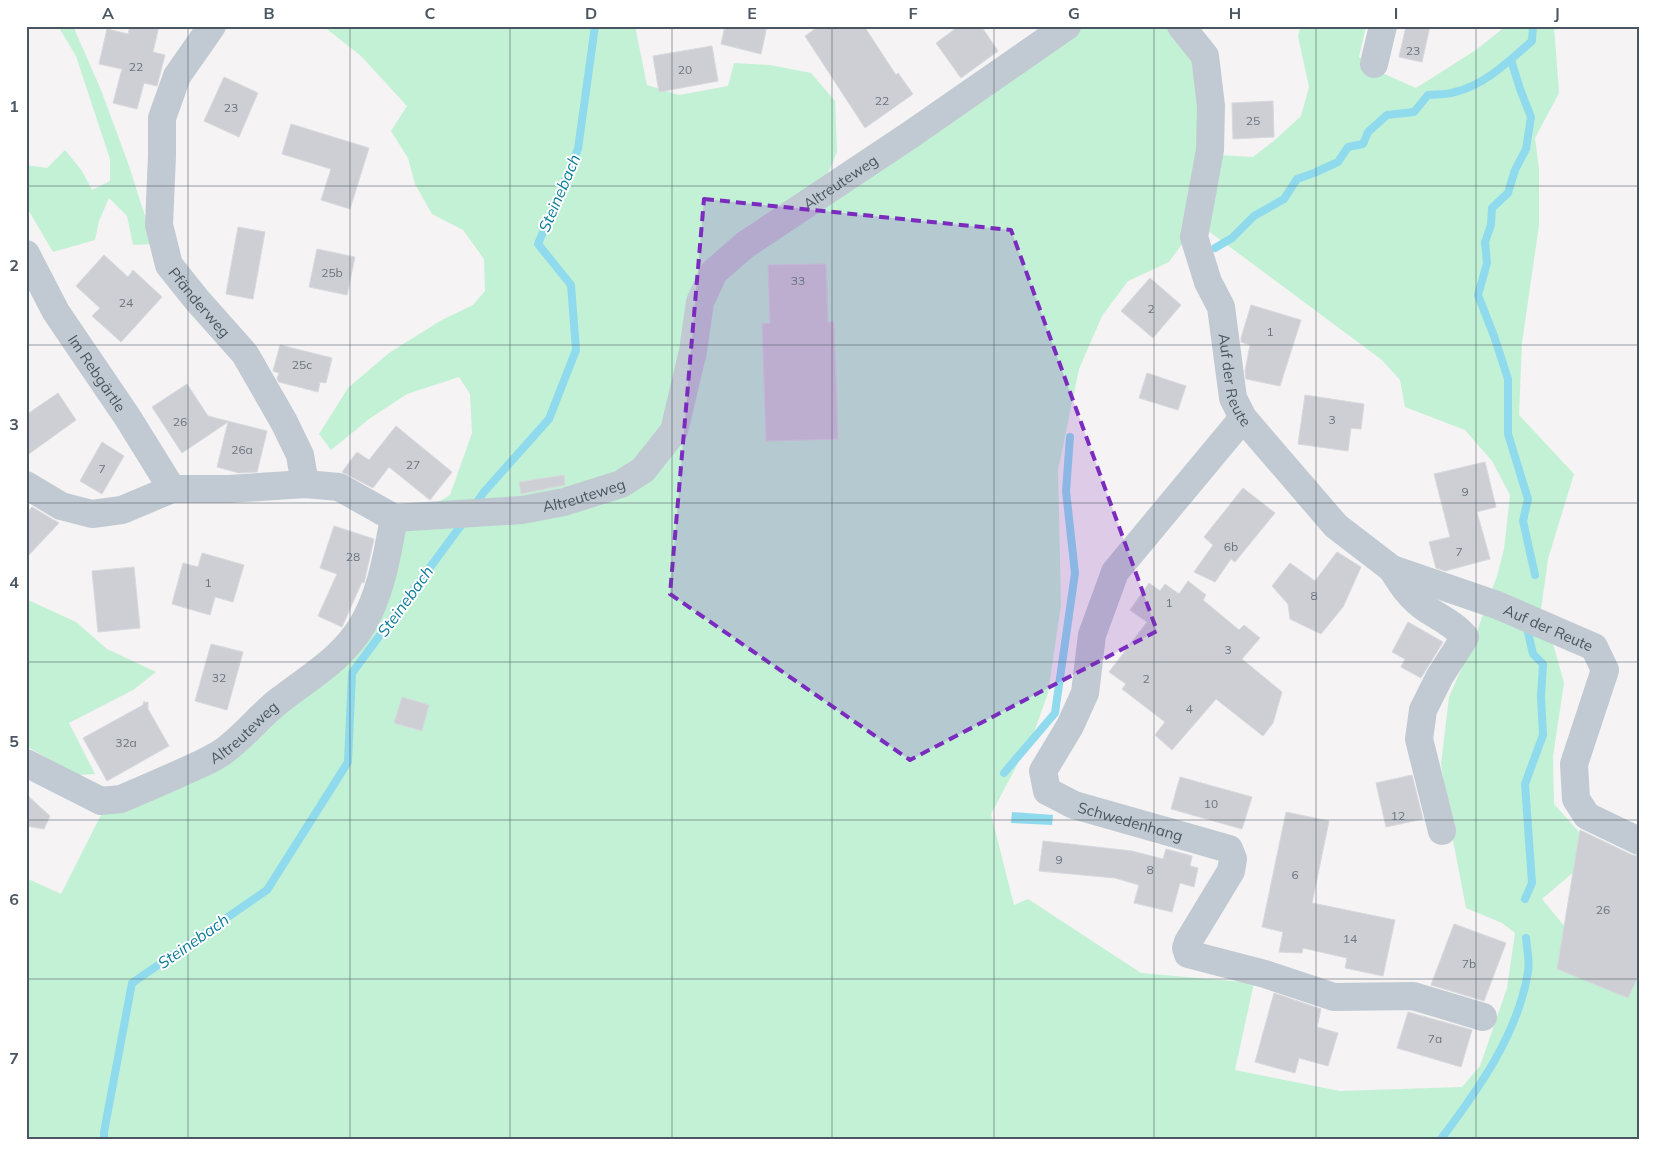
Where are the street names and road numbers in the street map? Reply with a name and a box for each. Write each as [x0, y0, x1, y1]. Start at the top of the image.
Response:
street label: Altreuteweg [799, 150, 881, 213]
street label: Pfänderweg [165, 263, 235, 341]
street label: Im Rebgärtle [64, 331, 130, 415]
street label: Auf der Reute [1215, 332, 1256, 430]
street label: Altreuteweg [541, 474, 628, 515]
street label: Auf der Reute [1501, 600, 1596, 655]
street label: Altreuteweg [206, 697, 282, 767]
street label: Schwedenhang [1076, 797, 1185, 845]

